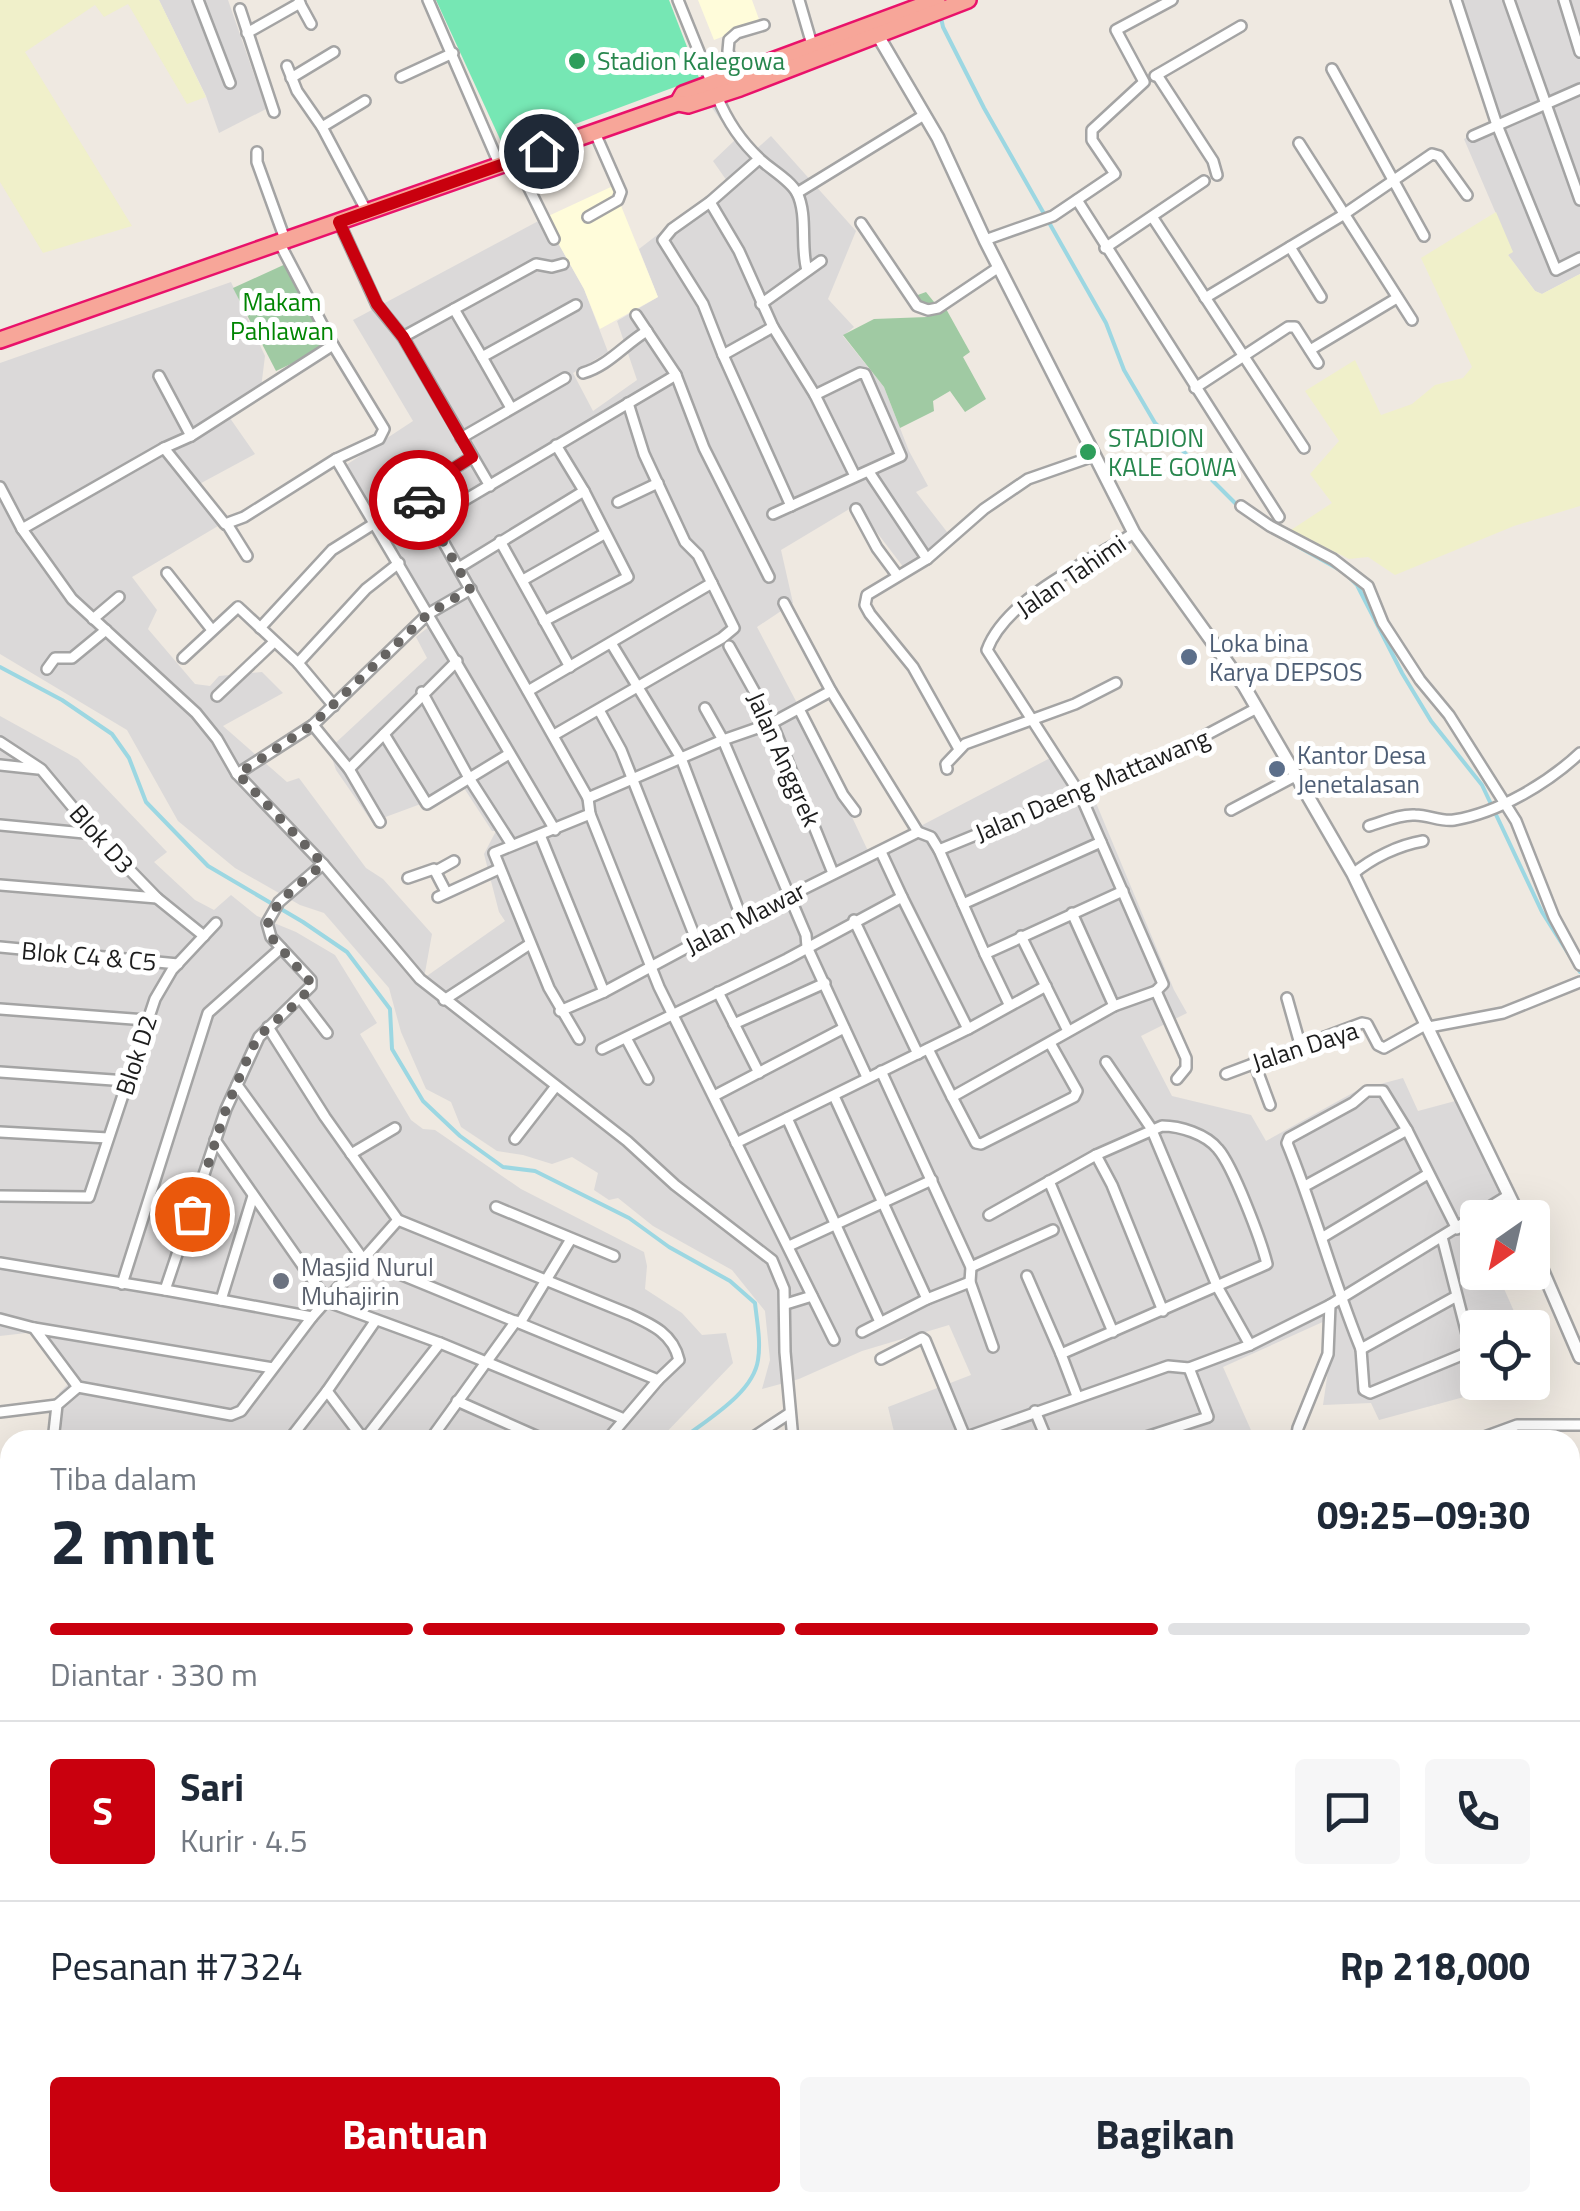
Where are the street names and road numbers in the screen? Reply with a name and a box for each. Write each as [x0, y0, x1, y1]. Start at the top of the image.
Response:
street label: Jalan Tahimi [1008, 525, 1134, 627]
street label: Jalan Anggrek [737, 685, 831, 833]
street label: Jalan Daeng Mattawang [969, 718, 1215, 852]
street label: Blok D3 [60, 796, 144, 882]
street label: Jalan Mawar [678, 871, 812, 965]
street label: Blok C4 & C5 [20, 931, 158, 981]
street label: Blok D2 [105, 1010, 167, 1100]
street label: Jalan Daya [1247, 1011, 1364, 1081]

